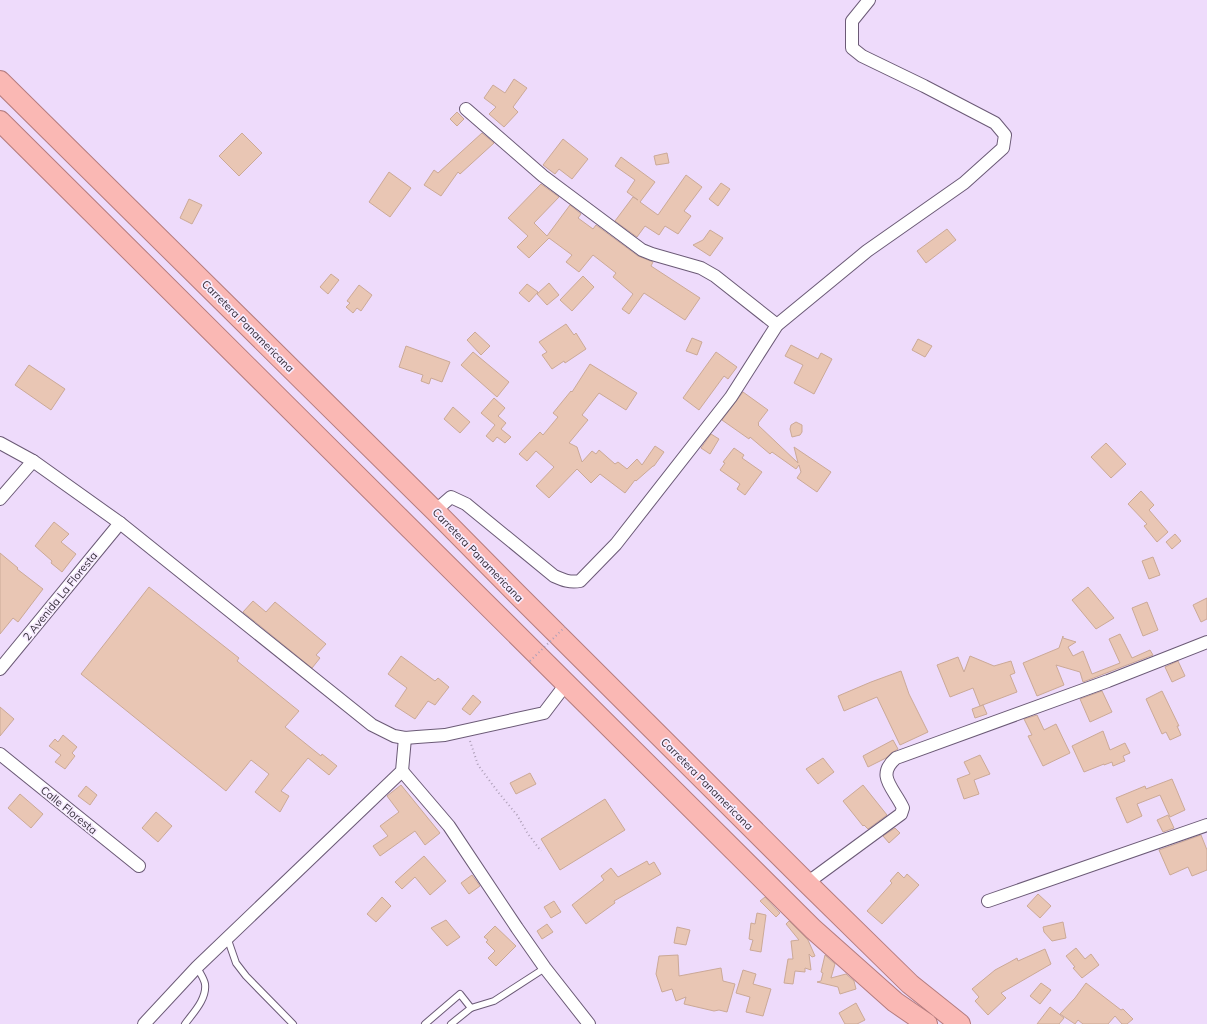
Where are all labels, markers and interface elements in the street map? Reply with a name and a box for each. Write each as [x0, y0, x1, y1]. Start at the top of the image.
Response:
street label: Carretera Panamericana [199, 277, 297, 375]
street label: Carretera Panamericana [430, 505, 526, 605]
street label: 2 Avenida La Floresta [20, 549, 100, 643]
street label: Carretera Panamericana [658, 735, 756, 833]
street label: Calle Floresta [38, 783, 100, 837]

